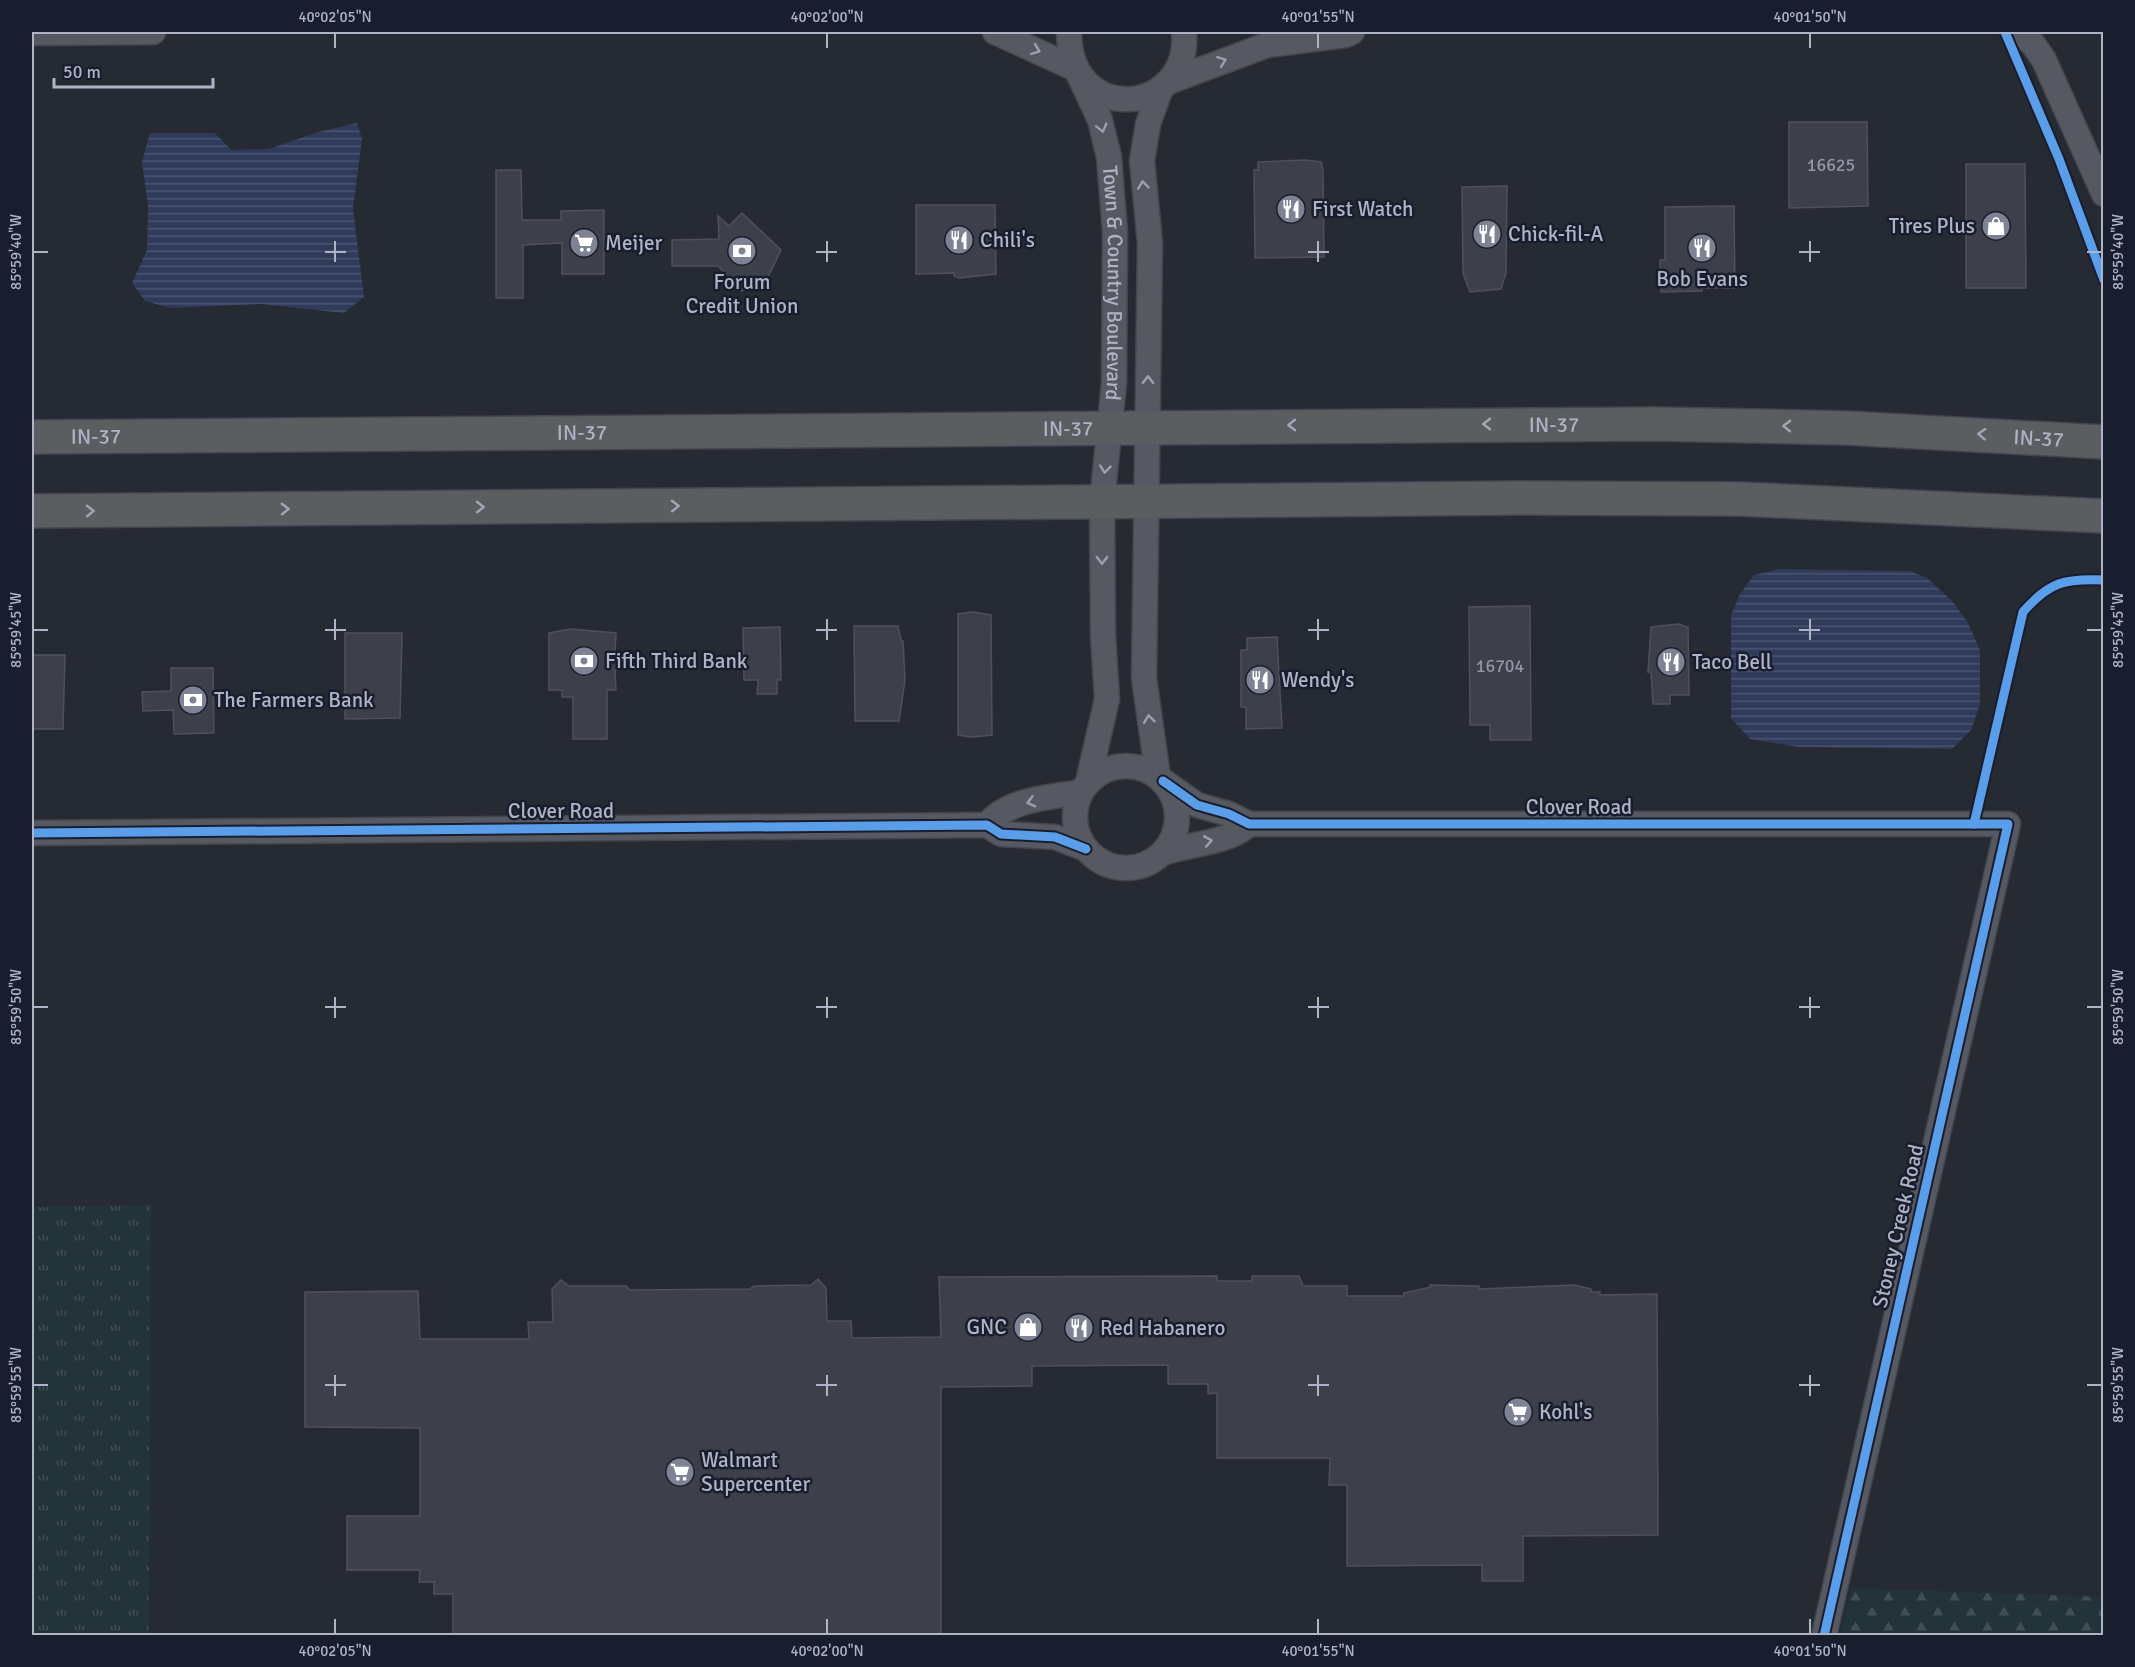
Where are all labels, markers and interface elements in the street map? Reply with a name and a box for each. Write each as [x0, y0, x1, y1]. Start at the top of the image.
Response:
text: 40°02'05"N [298, 8, 372, 26]
text: 40°02'00"N [790, 8, 864, 26]
text: 40°01'55"N [1281, 8, 1355, 26]
text: 40°01'50"N [1773, 8, 1847, 26]
one-way arrow [1030, 42, 1040, 55]
scale bar [54, 51, 213, 89]
one-way arrow [1217, 55, 1227, 68]
text: 50 m [63, 61, 101, 83]
one-way arrow [1095, 123, 1108, 133]
house number: 16625 [1807, 154, 1855, 176]
street label: Town & Country Boulevard [1097, 165, 1128, 402]
one-way arrow [1137, 181, 1150, 190]
restaurant icon: First Watch [1275, 193, 1307, 225]
place label: First Watch [1312, 196, 1414, 222]
shop icon: Tires Plus [1980, 210, 2012, 242]
place label: Tires Plus [1889, 213, 1975, 239]
text: 85°59'40"W [7, 214, 25, 290]
text: 85°59'40"W [2109, 214, 2127, 290]
restaurant icon: Chick-fil-A [1471, 218, 1503, 250]
place label: Chick-fil-A [1508, 221, 1604, 247]
restaurant icon: Chili's [943, 224, 975, 256]
supermarket icon: Meijer [568, 227, 600, 259]
place label: Chili's [980, 227, 1035, 253]
place label: Meijer [605, 230, 663, 256]
restaurant icon: Bob Evans [1686, 232, 1718, 264]
bank icon: Forum Credit Union [726, 235, 758, 267]
place label: Bob Evans [1656, 266, 1748, 292]
place label: Forum Credit Union [686, 269, 798, 319]
one-way arrow [1142, 375, 1154, 384]
street label: IN-37 [1529, 412, 1579, 438]
street label: IN-37 [1043, 416, 1093, 442]
one-way arrow [1483, 418, 1492, 430]
street label: IN-37 [557, 419, 607, 446]
one-way arrow [1288, 419, 1297, 431]
one-way arrow [1783, 420, 1792, 433]
street label: IN-37 [71, 423, 121, 450]
street label: IN-37 [2013, 424, 2065, 453]
one-way arrow [1978, 428, 1987, 441]
one-way arrow [1099, 464, 1112, 473]
one-way arrow [670, 500, 679, 512]
one-way arrow [475, 501, 484, 514]
one-way arrow [280, 503, 289, 515]
one-way arrow [85, 505, 94, 517]
one-way arrow [1096, 556, 1108, 565]
text: 85°59'45"W [7, 592, 25, 668]
text: 85°59'45"W [2109, 592, 2127, 668]
bank icon: Fifth Third Bank [568, 645, 600, 677]
restaurant icon: Taco Bell [1655, 646, 1687, 678]
place label: Fifth Third Bank [605, 648, 748, 674]
place label: Taco Bell [1692, 649, 1772, 675]
house number: 16704 [1476, 655, 1525, 677]
restaurant icon: Wendy's [1244, 664, 1276, 696]
place label: Wendy's [1281, 667, 1354, 693]
bank icon: The Farmers Bank [177, 684, 209, 716]
place label: The Farmers Bank [214, 687, 374, 713]
one-way arrow [1143, 714, 1155, 724]
one-way arrow [1026, 794, 1036, 807]
street label: Clover Road [1526, 794, 1632, 820]
street label: Clover Road [508, 798, 614, 824]
one-way arrow [1202, 835, 1212, 848]
text: 85°59'50"W [7, 969, 25, 1045]
text: 85°59'50"W [2109, 969, 2127, 1045]
street label: Stoney Creek Road [1867, 1142, 1929, 1310]
shop icon: GNC [1012, 1311, 1044, 1343]
restaurant icon: Red Habanero [1063, 1312, 1095, 1344]
place label: GNC [967, 1314, 1007, 1340]
place label: Red Habanero [1100, 1315, 1225, 1341]
text: 85°59'55"W [7, 1347, 25, 1423]
text: 85°59'55"W [2109, 1347, 2127, 1423]
supermarket icon: Kohl's [1502, 1396, 1534, 1428]
place label: Kohl's [1539, 1399, 1593, 1425]
place label: Walmart Supercenter [701, 1447, 811, 1497]
supermarket icon: Walmart Supercenter [664, 1456, 696, 1488]
text: 40°02'05"N [298, 1642, 372, 1660]
text: 40°02'00"N [790, 1642, 864, 1660]
text: 40°01'55"N [1281, 1642, 1355, 1660]
text: 40°01'50"N [1773, 1642, 1847, 1660]

